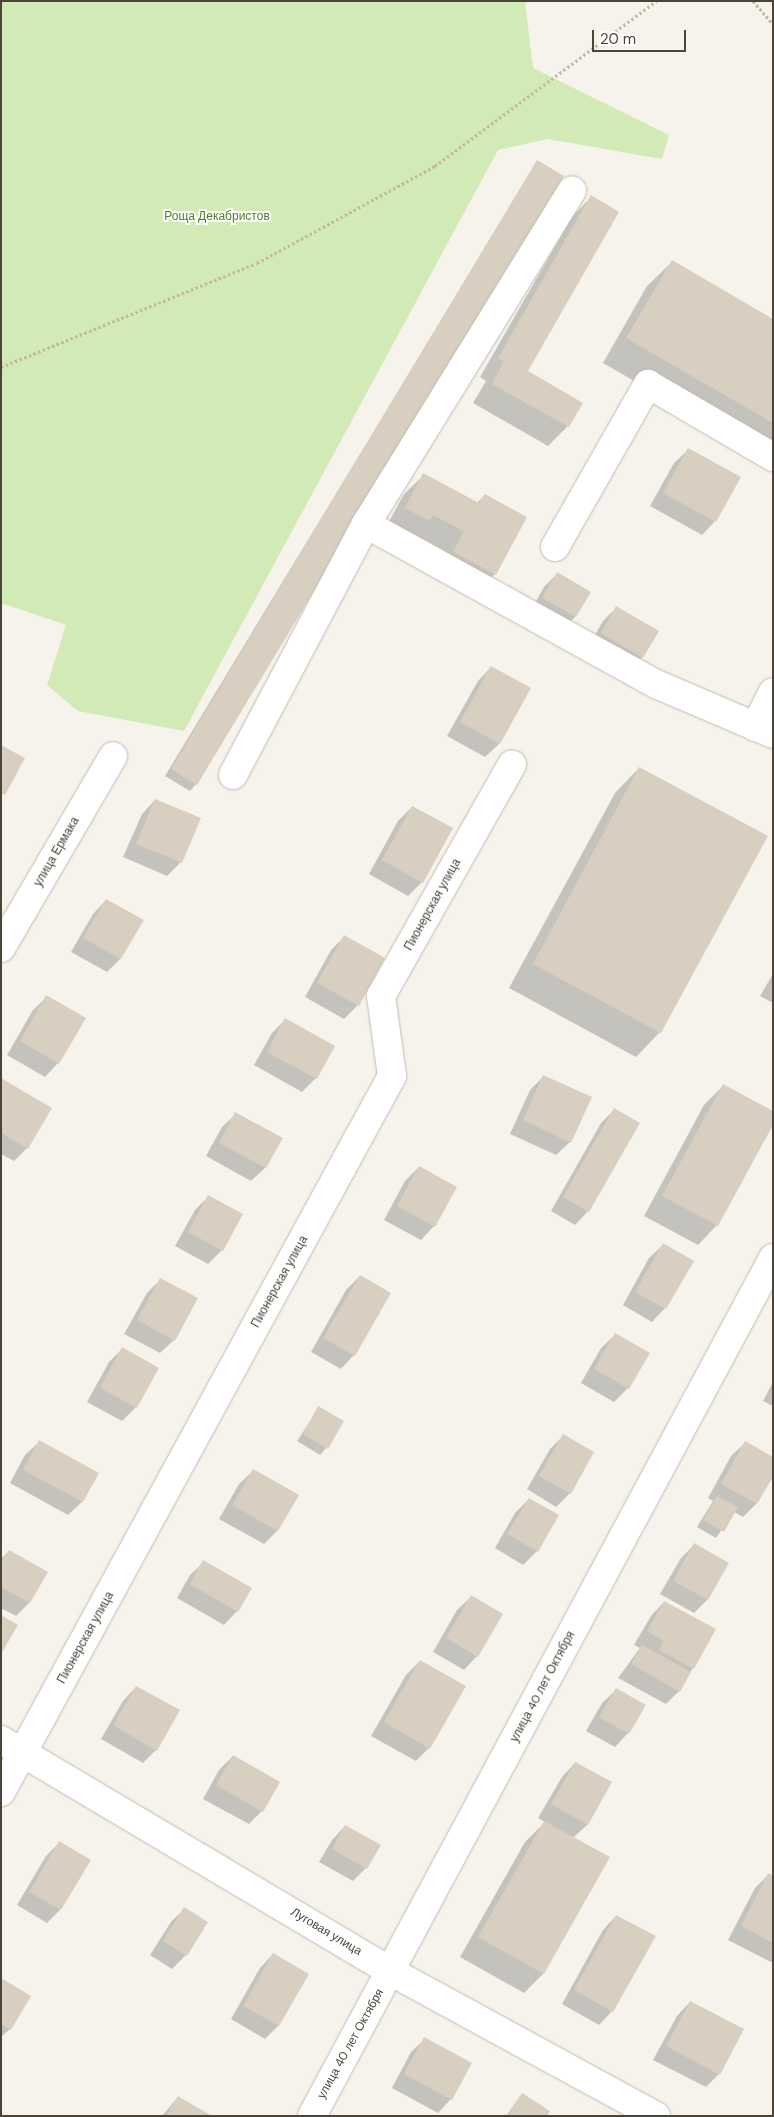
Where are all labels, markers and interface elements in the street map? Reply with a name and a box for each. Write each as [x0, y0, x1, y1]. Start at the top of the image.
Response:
scale bar [594, 20, 688, 52]
text: 20 m [600, 29, 636, 49]
park label: Роща Декабристов [164, 210, 270, 224]
street label: улица Ермака [31, 815, 83, 889]
street label: Пионерская улица [402, 857, 464, 953]
street label: Пионерская улица [249, 1234, 311, 1330]
street label: Пионерская улица [55, 1590, 117, 1686]
street label: улица 40 лет Октября [508, 1629, 578, 1745]
street label: Луговая улица [288, 1905, 364, 1959]
street label: улица 40 лет Октября [315, 1987, 387, 2101]

